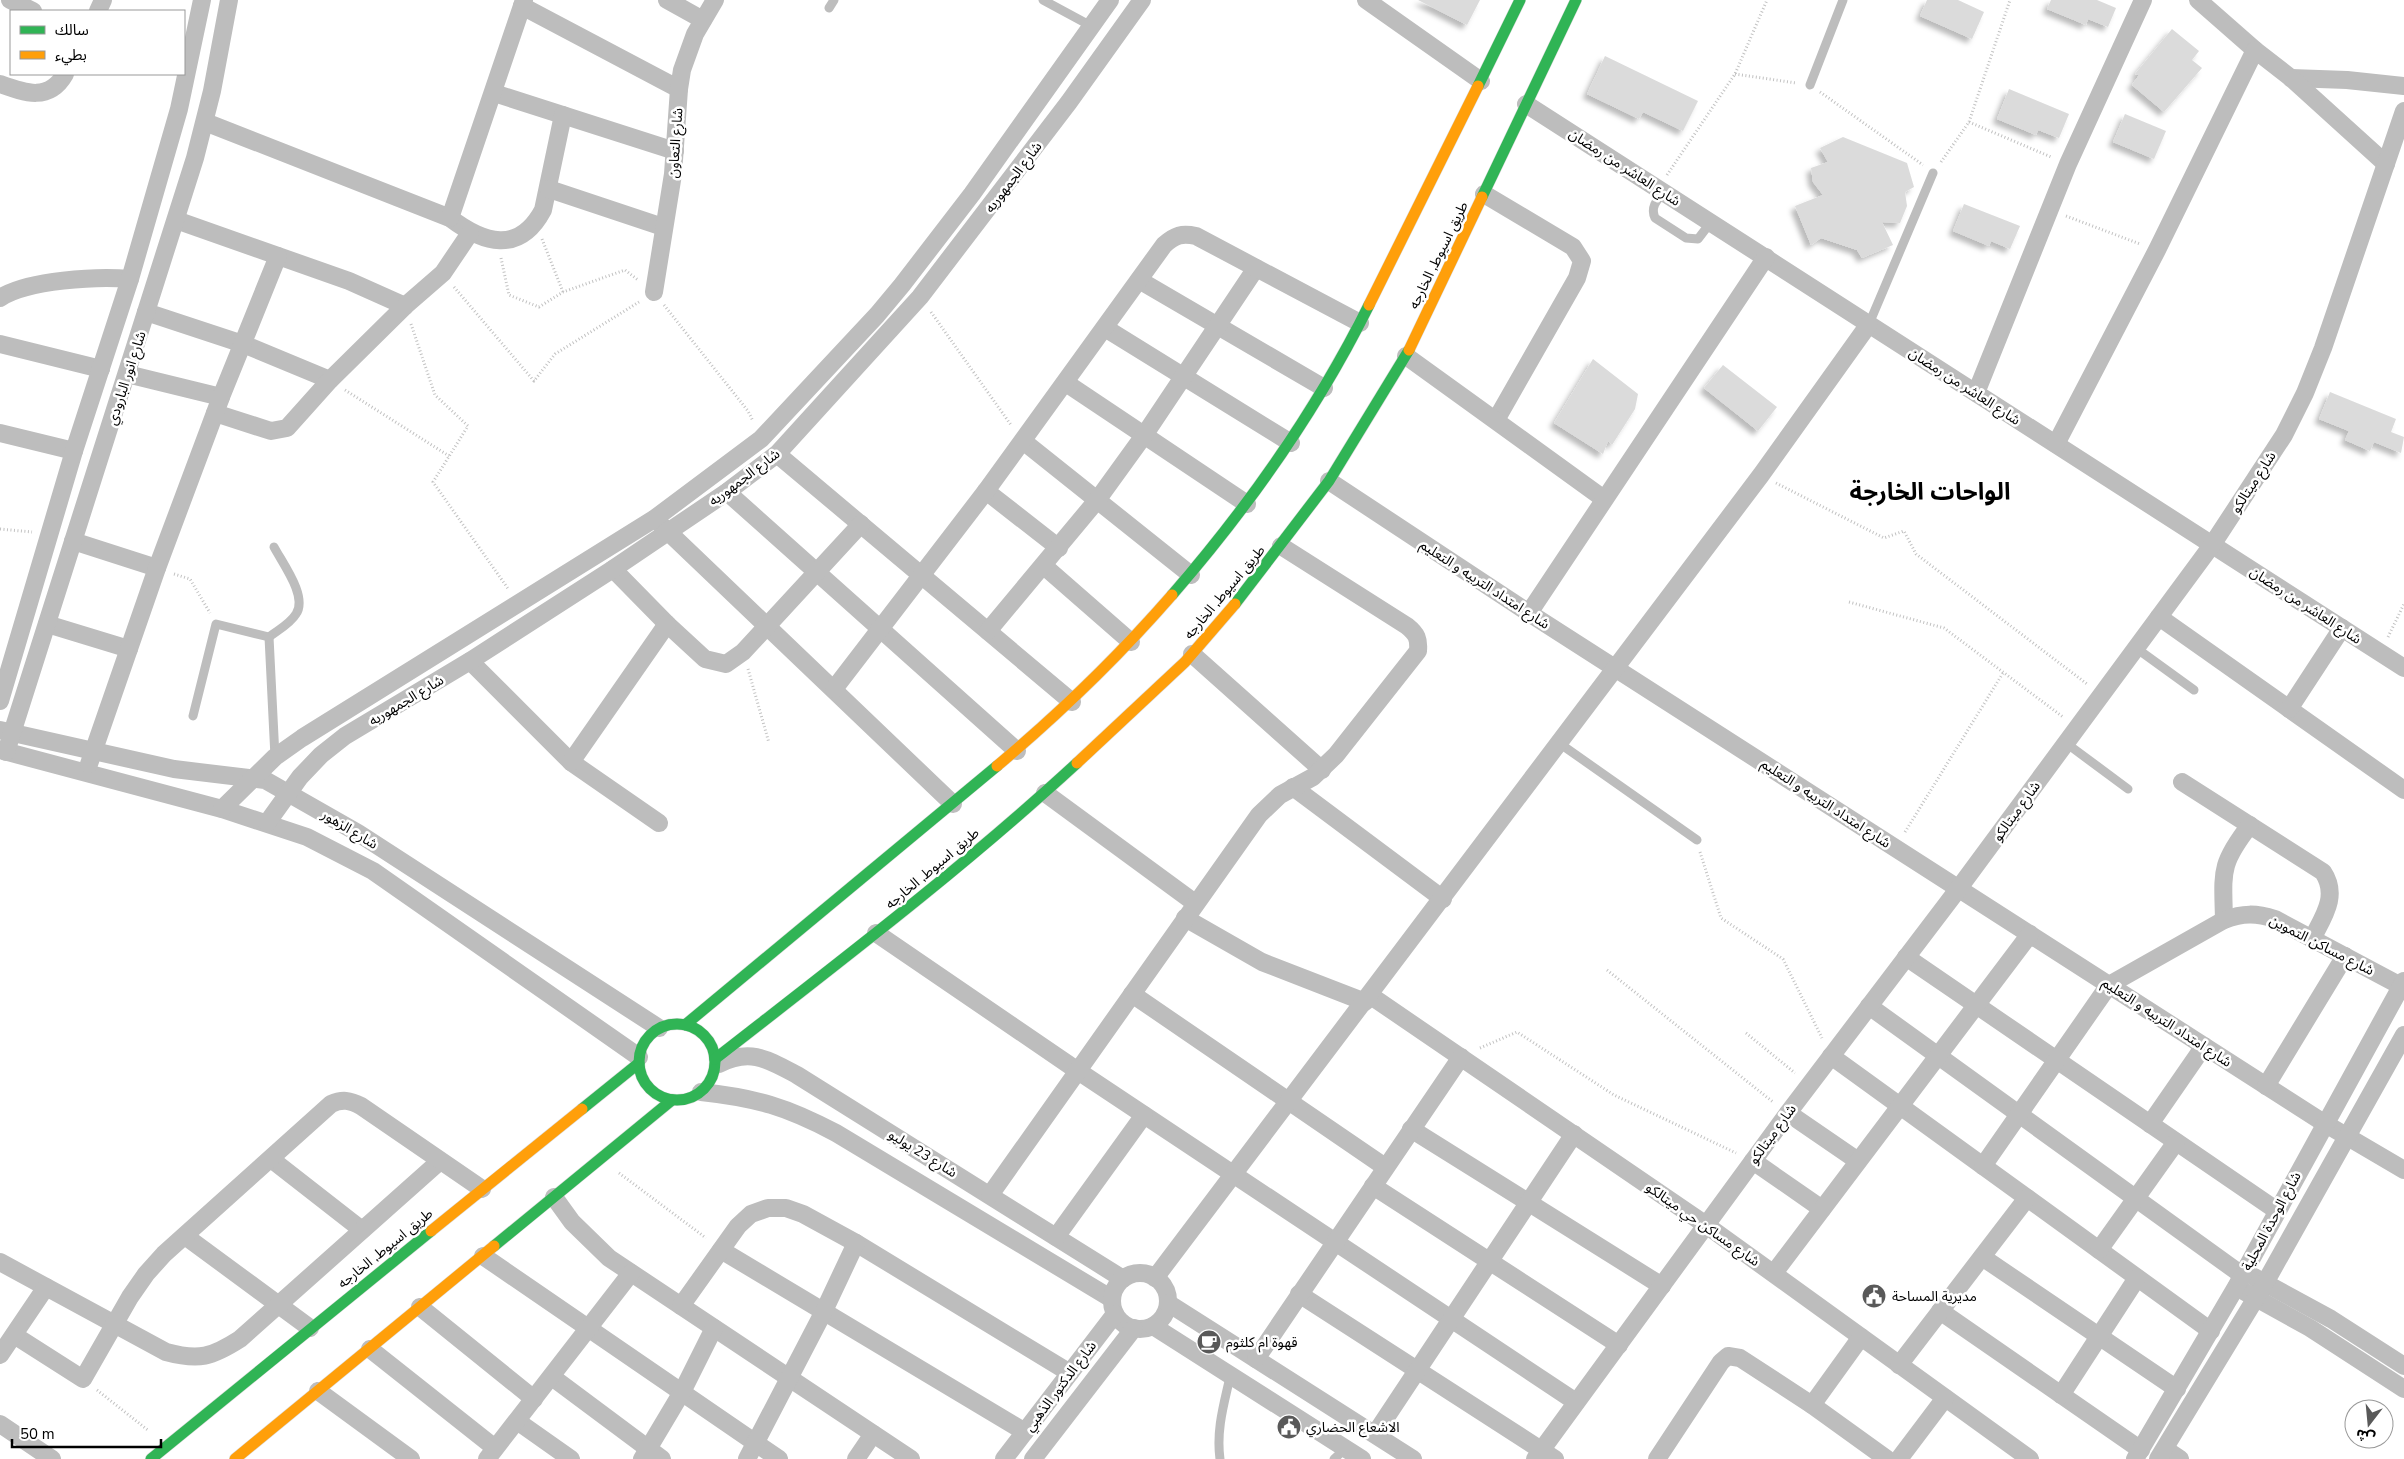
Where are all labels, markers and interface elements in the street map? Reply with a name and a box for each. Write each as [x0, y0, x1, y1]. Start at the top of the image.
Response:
legend [10, 10, 185, 75]
text: سالك [55, 20, 89, 40]
text: بطيء [55, 45, 87, 66]
street label: شارع التعاون [664, 107, 688, 179]
street label: شارع العاشر من رمضان [1565, 124, 1684, 211]
street label: شارع الجمهوريه [980, 138, 1047, 217]
street label: طريق اسيوط, الخارجه [1404, 198, 1473, 312]
street label: شارع انور البارودي [102, 329, 152, 428]
street label: شارع العاشر من رمضان [1905, 343, 2024, 430]
street label: شارع الجمهوريه [705, 444, 784, 511]
street label: شارع ميتالكو [2226, 448, 2281, 517]
district label: الواحات الخارجة [1850, 476, 2010, 508]
street label: شارع امتداد التربيه و التعليم [1416, 535, 1553, 634]
street label: طريق اسيوط, الخارجه [1179, 541, 1269, 643]
street label: شارع العاشر من رمضان [2246, 562, 2365, 649]
street label: شارع الجمهوريه [365, 671, 448, 731]
street label: شارع امتداد التربيه و التعليم [1757, 754, 1894, 853]
street label: شارع ميتالكو [1988, 777, 2046, 846]
street label: شارع الزهور [317, 805, 381, 855]
street label: طريق اسيوط, الخارجه [881, 823, 983, 913]
street label: شارع مساكن التموين [2266, 911, 2377, 981]
street label: شارع امتداد التربيه و التعليم [2098, 973, 2235, 1072]
street label: شارع ميتالكو [1744, 1100, 1802, 1169]
street label: شارع 23 يوليو [884, 1125, 961, 1183]
street label: شارع الوحدة المحلية [2237, 1168, 2306, 1275]
street label: شارع مساكن حي ميتالكو [1641, 1178, 1764, 1272]
street label: طريق اسيوط, الخارجه [334, 1204, 437, 1293]
public building icon: مديرية المساحة [1861, 1283, 1887, 1309]
place label: مديرية المساحة [1892, 1287, 1977, 1306]
cafe icon: قهوة ام كلثوم [1196, 1329, 1222, 1355]
place label: قهوة ام كلثوم [1226, 1333, 1298, 1353]
street label: شارع الدكتور الذهبي [1020, 1337, 1102, 1436]
north arrow [2344, 1399, 2394, 1449]
public building icon: الاشعاع الحضاري [1276, 1414, 1302, 1440]
scale bar [12, 1416, 161, 1448]
place label: الاشعاع الحضاري [1306, 1418, 1400, 1438]
text: 50 m [20, 1424, 55, 1444]
text: ش [2354, 1424, 2377, 1448]

